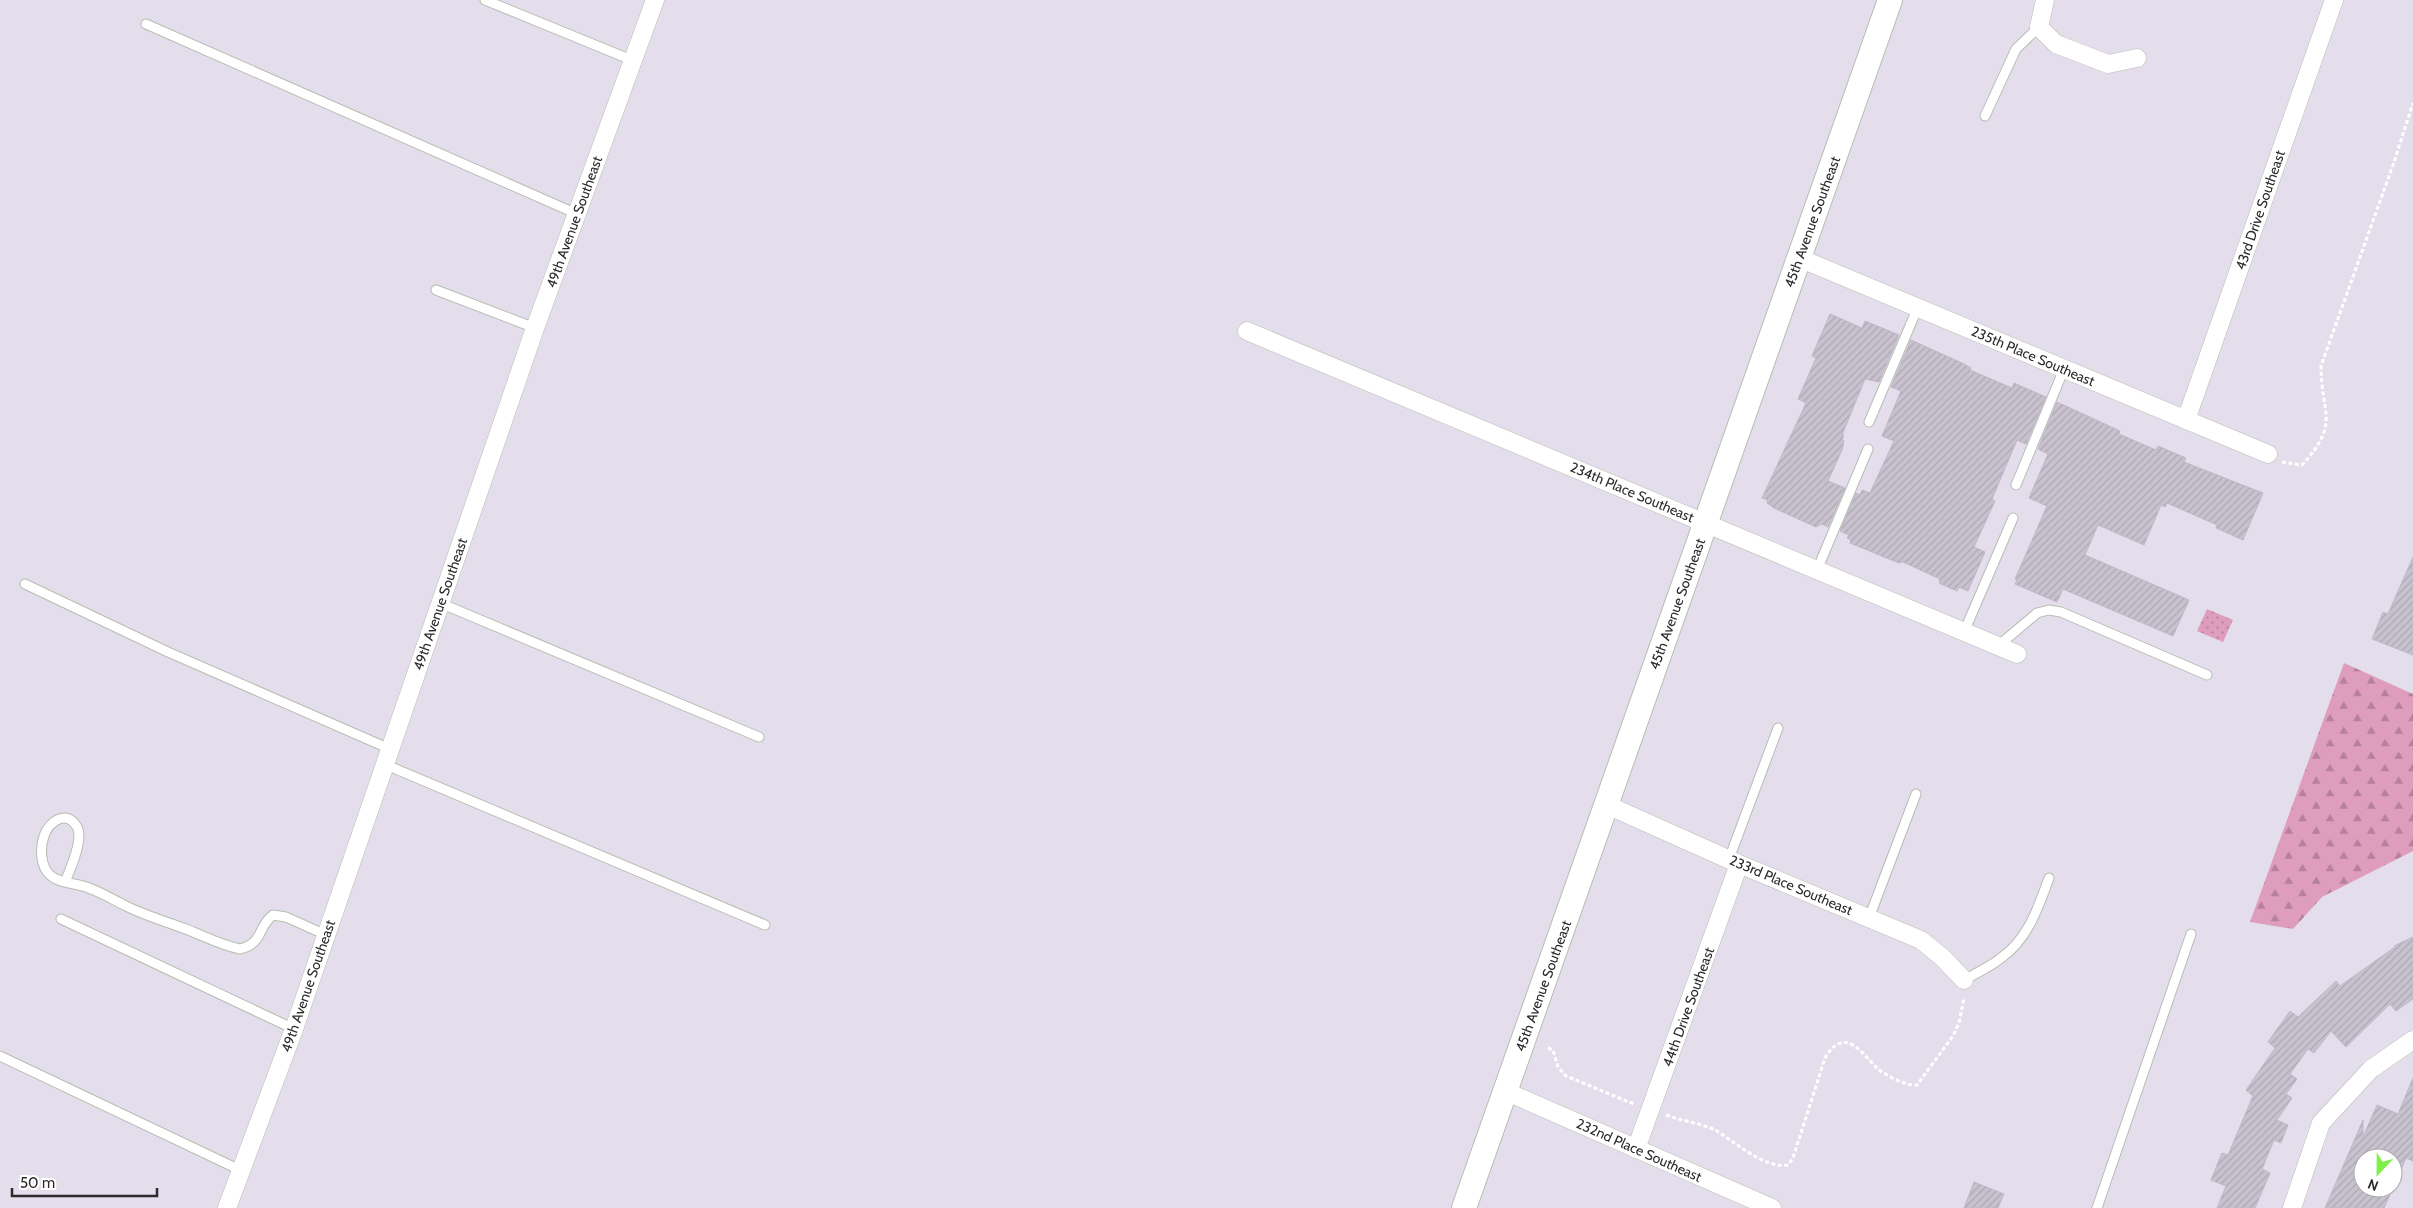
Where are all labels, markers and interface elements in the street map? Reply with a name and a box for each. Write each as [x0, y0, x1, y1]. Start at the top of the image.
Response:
street label: 43rd Drive Southeast [2231, 148, 2289, 272]
street label: 49th Avenue Southeast [542, 153, 606, 290]
street label: 45th Avenue Southeast [1780, 154, 1844, 290]
street label: 235th Place Southeast [1969, 322, 2098, 390]
street label: 234th Place Southeast [1567, 458, 1697, 526]
street label: 49th Avenue Southeast [409, 535, 471, 673]
street label: 45th Avenue Southeast [1645, 536, 1709, 672]
street label: 233rd Place Southeast [1727, 851, 1856, 919]
street label: 49th Avenue Southeast [277, 917, 339, 1055]
street label: 45th Avenue Southeast [1511, 918, 1575, 1054]
street label: 44th Drive Southeast [1658, 944, 1718, 1069]
street label: 232nd Place Southeast [1573, 1114, 1705, 1186]
north arrow [2353, 1148, 2403, 1198]
scale bar [12, 1166, 158, 1198]
text: 50 m [20, 1174, 55, 1192]
text: N [2365, 1175, 2381, 1195]

